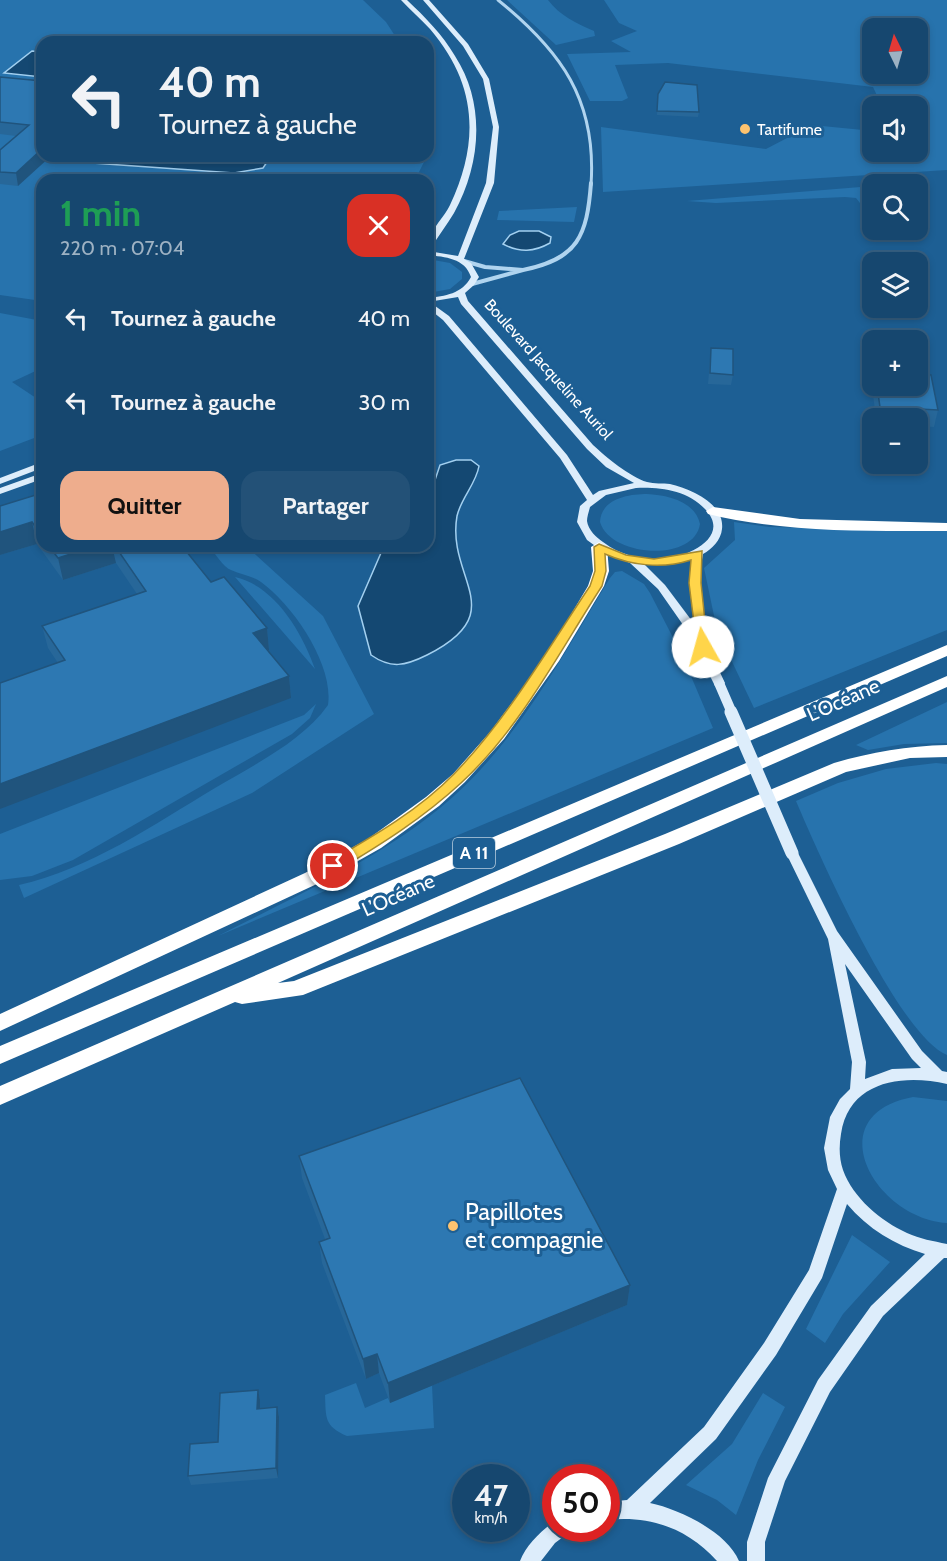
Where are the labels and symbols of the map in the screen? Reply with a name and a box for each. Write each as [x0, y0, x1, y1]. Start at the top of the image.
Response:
north arrow [862, 18, 928, 84]
place label: Tartifume [757, 120, 822, 139]
marker: Tartifume [738, 122, 752, 136]
street label: Boulevard Jacqueline Auriol [480, 295, 617, 444]
position arrow [671, 615, 735, 679]
street label: L’Océane [803, 673, 883, 727]
road number: A 11 [453, 838, 495, 868]
pin [307, 840, 358, 891]
street label: L’Océane [358, 868, 438, 922]
place label: Papillotes et compagnie [465, 1197, 603, 1254]
marker: Papillotes et compagnie [446, 1219, 460, 1233]
speed limit sign: 50 [542, 1464, 620, 1542]

